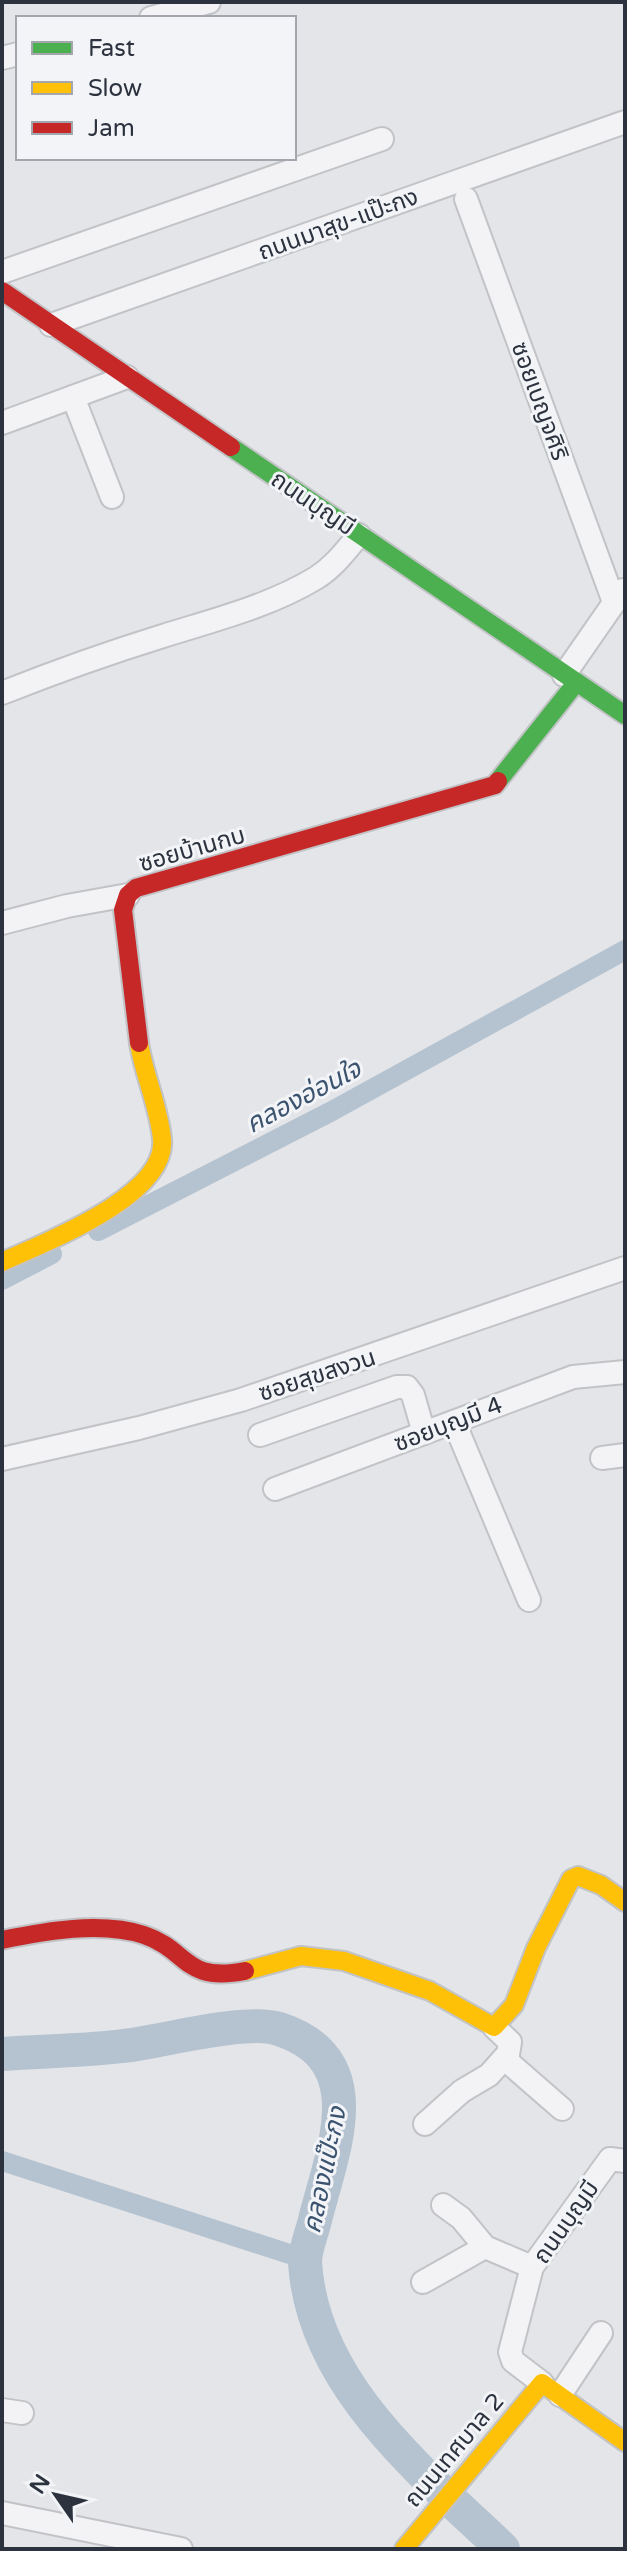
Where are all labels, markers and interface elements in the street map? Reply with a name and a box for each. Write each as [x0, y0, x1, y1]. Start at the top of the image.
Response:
legend [16, 16, 296, 160]
text: Fast [88, 34, 135, 63]
text: Slow [88, 74, 142, 103]
text: Jam [88, 114, 135, 143]
street label: ถนนมาสุข-แป๊ะกง [254, 182, 422, 267]
street label: ซอยเบญจศิริ [505, 338, 574, 464]
street label: ถนนบุญมี [265, 465, 360, 542]
street label: ซอยบ้านกบ [136, 820, 249, 878]
water label: คลองอ่อนใจ [240, 1053, 367, 1140]
street label: ซอยสุขสงวน [255, 1343, 379, 1408]
street label: ซอยบุญมี 4 [390, 1391, 506, 1458]
water label: คลองแป๊ะกง [296, 2103, 353, 2236]
street label: ถนนบุญมี [527, 2175, 606, 2269]
street label: ถนนเทศบาล 2 [398, 2387, 510, 2513]
north arrow [16, 2455, 96, 2535]
text: N [25, 2470, 56, 2499]

